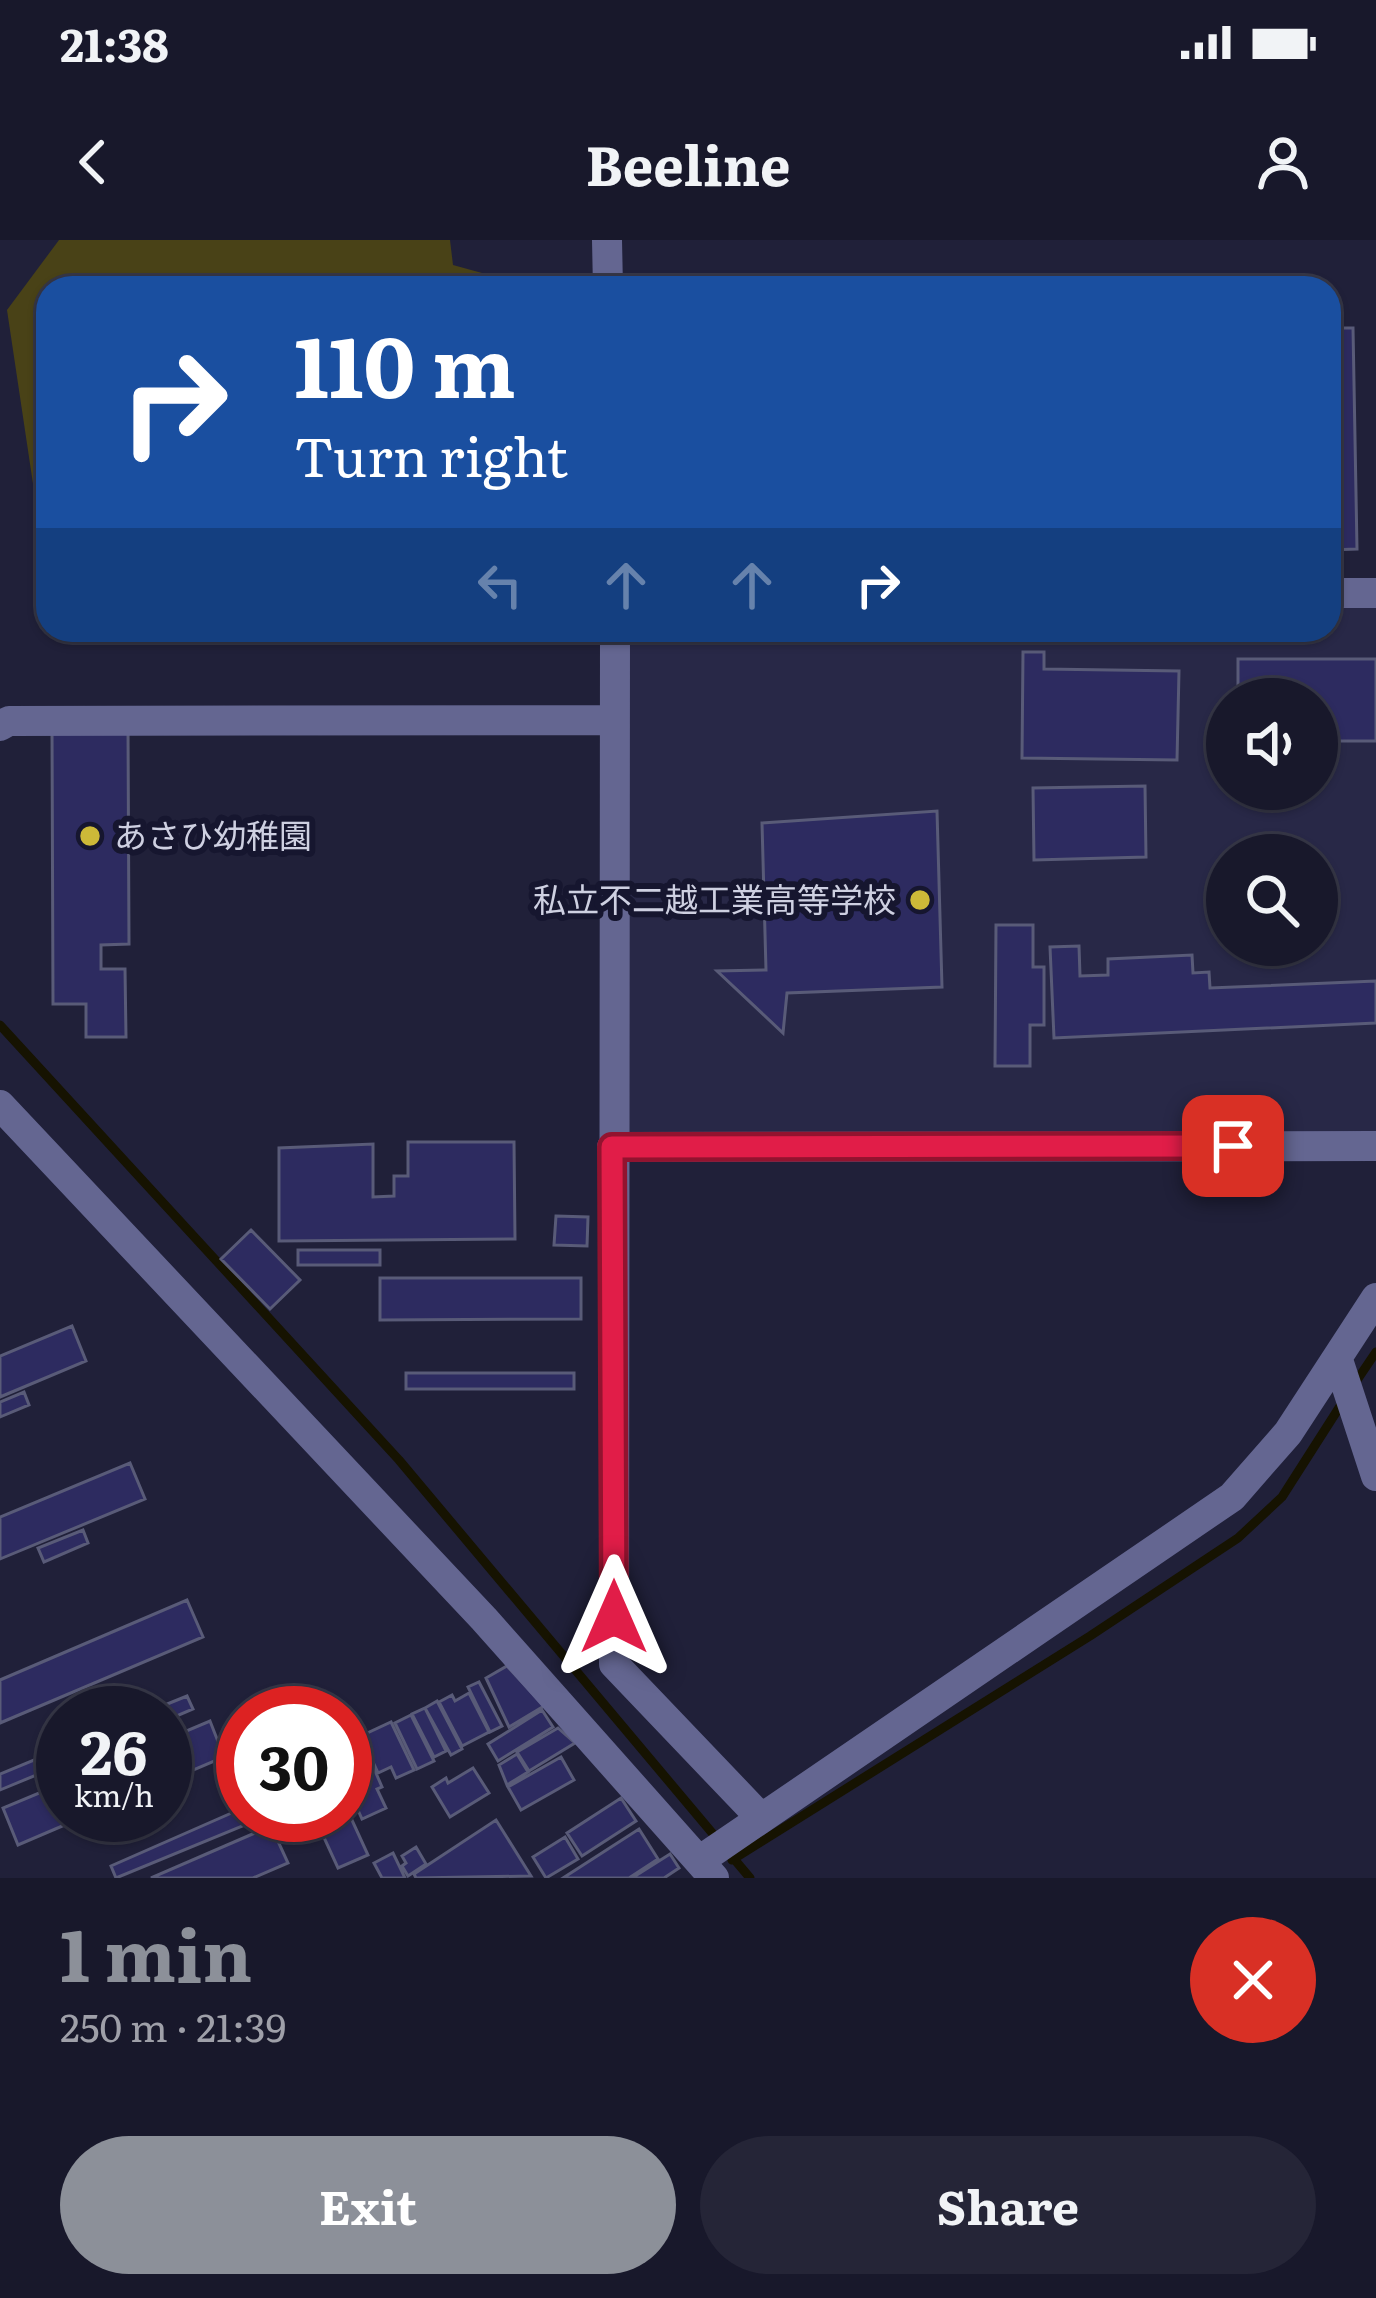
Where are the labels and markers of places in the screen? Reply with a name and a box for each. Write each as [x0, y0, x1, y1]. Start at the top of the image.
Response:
place label: あさひ幼稚園 [114, 809, 312, 858]
marker: あさひ幼稚園 [77, 823, 103, 849]
place label: 私立不二越工業高等学校 [533, 873, 896, 922]
marker: 私立不二越工業高等学校 [907, 887, 933, 913]
pin [1182, 1095, 1284, 1197]

